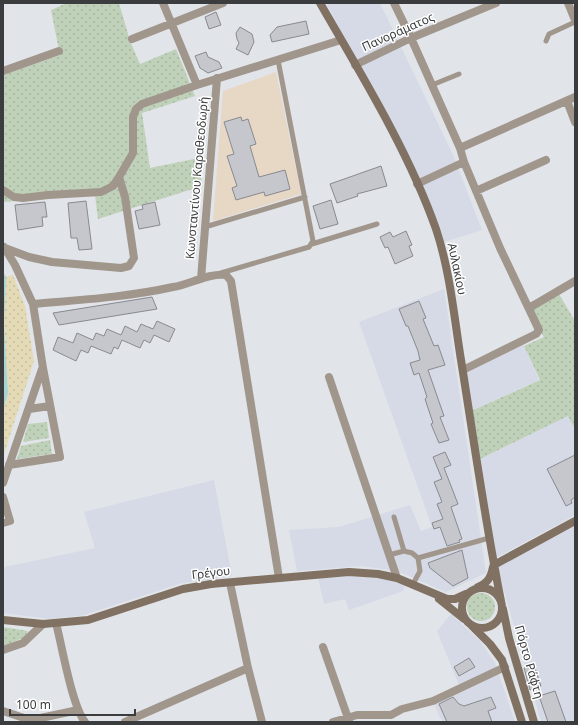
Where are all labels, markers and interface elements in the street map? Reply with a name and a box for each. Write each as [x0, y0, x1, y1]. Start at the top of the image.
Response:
street label: Πανοράματος [359, 8, 437, 55]
street label: Κωνσταντίνου Καραθεοδωρή [181, 96, 212, 260]
street label: Αυλακίου [444, 241, 471, 296]
street label: Γρέγου [191, 562, 231, 583]
street label: Πόρτο Ράφτη [511, 623, 548, 701]
scale bar [10, 691, 135, 717]
text: 100 m [16, 696, 51, 713]

